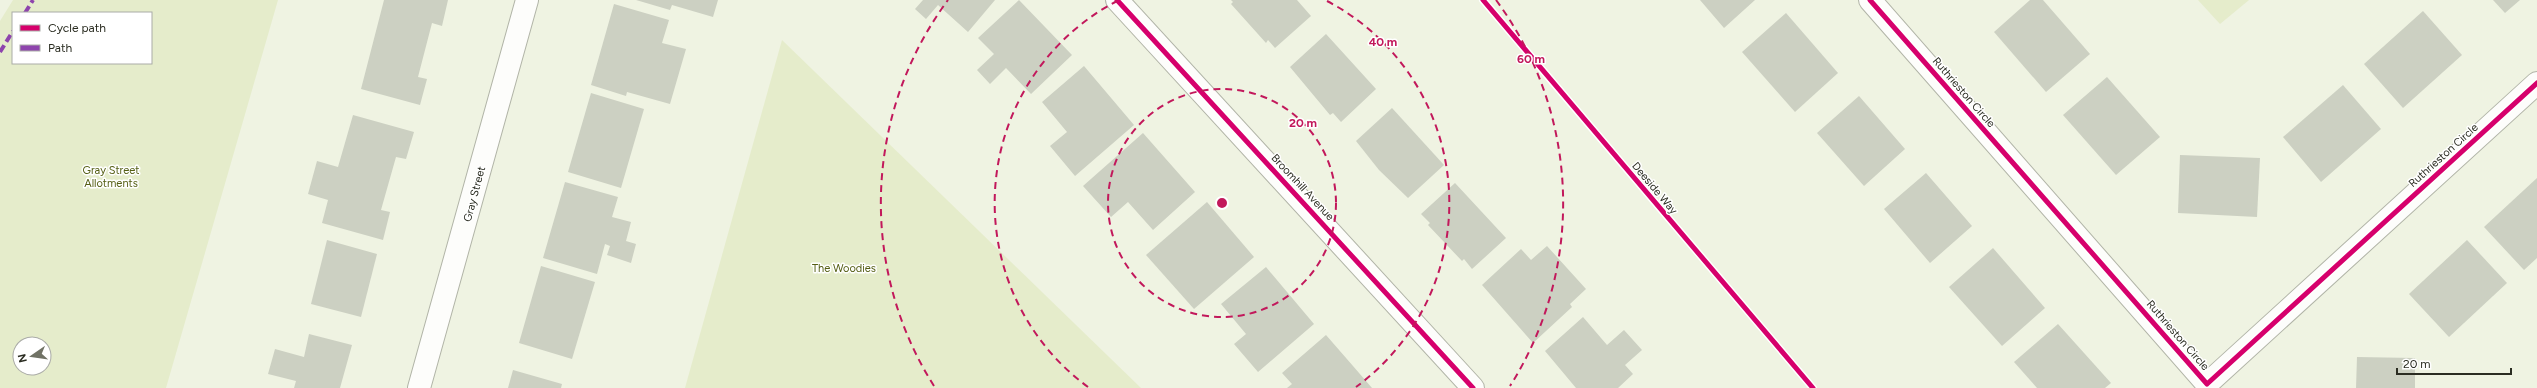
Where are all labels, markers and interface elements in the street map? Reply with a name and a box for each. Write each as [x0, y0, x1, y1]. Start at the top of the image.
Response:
legend [12, 12, 152, 64]
text: Cycle path [48, 21, 106, 35]
text: 40 m [1369, 35, 1397, 49]
text: Path [48, 41, 72, 55]
text: 60 m [1517, 52, 1545, 66]
street label: Ruthrieston Circle [1930, 55, 1998, 130]
text: 20 m [1289, 116, 1317, 130]
street label: Ruthrieston Circle [2406, 121, 2481, 190]
street label: Broomhill Avenue [1269, 151, 1337, 223]
street label: Deeside Way [1629, 160, 1680, 217]
park label: Gray Street Allotments [83, 164, 139, 190]
street label: Gray Street [461, 165, 488, 223]
centre of rings [1215, 196, 1229, 210]
park label: The Woodies [812, 262, 876, 275]
street label: Ruthrieston Circle [2144, 298, 2212, 373]
north arrow [12, 336, 52, 376]
scale bar [2397, 350, 2511, 376]
text: N [15, 353, 30, 364]
text: 20 m [2403, 357, 2431, 371]

